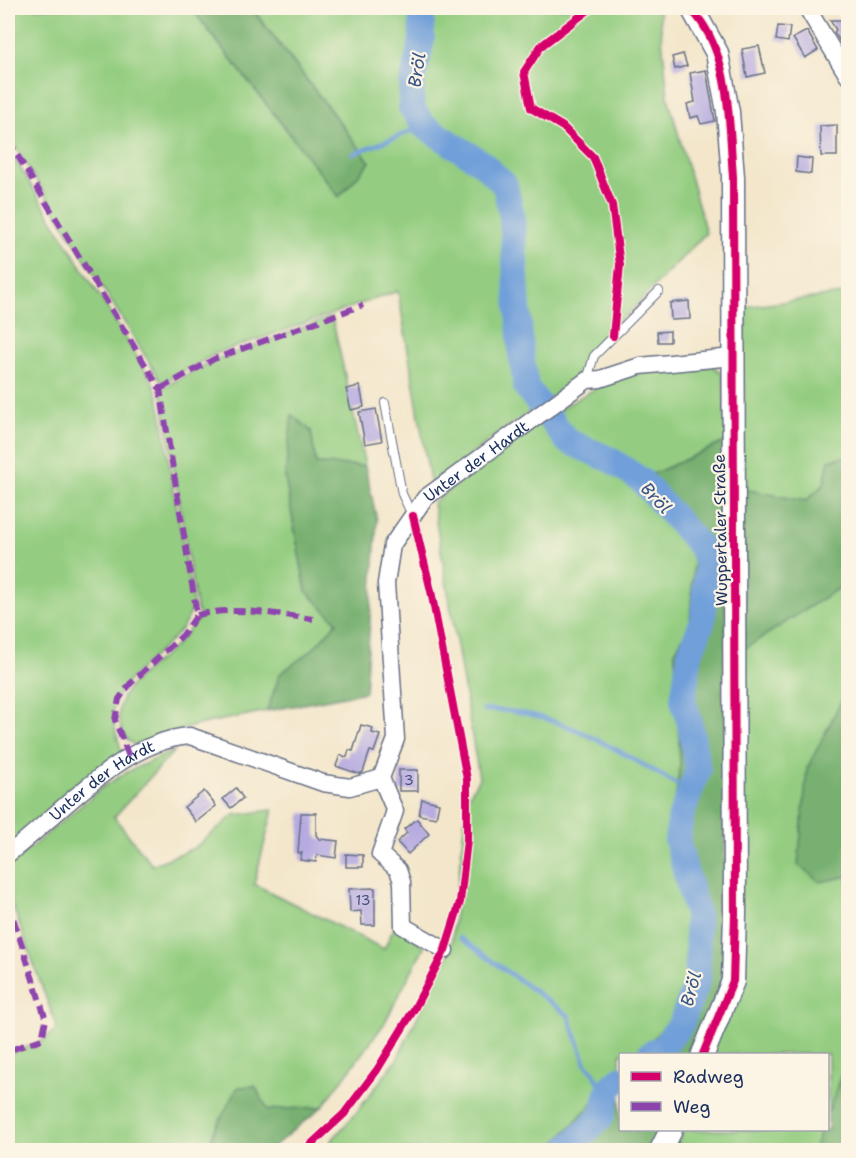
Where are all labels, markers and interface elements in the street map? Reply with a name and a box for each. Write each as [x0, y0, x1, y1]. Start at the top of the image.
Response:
water label: Bröl [402, 50, 432, 89]
street label: Unter der Hardt [419, 416, 533, 507]
street label: Wuppertaler Straße [709, 454, 732, 606]
water label: Bröl [635, 477, 677, 519]
street label: Unter der Hardt [45, 735, 158, 825]
house number: 3 [404, 771, 414, 789]
house number: 13 [356, 891, 370, 909]
water label: Bröl [675, 969, 707, 1009]
legend [619, 1053, 829, 1131]
text: Radweg [673, 1065, 744, 1089]
text: Weg [673, 1095, 711, 1119]

